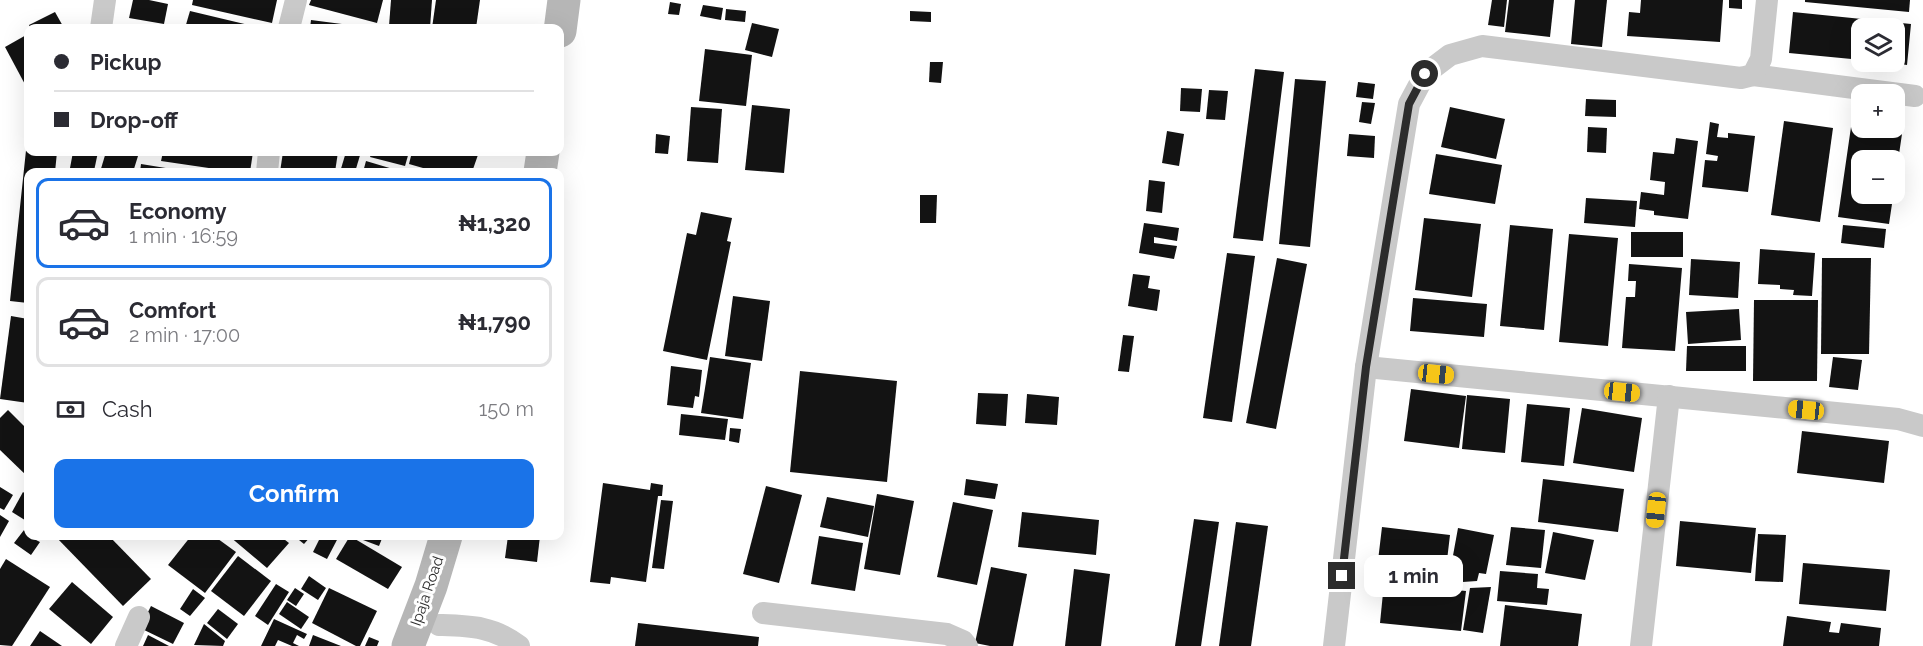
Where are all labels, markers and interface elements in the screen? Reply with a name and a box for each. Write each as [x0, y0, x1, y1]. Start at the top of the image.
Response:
map controls [1851, 18, 1905, 204]
button: layers [1851, 18, 1905, 72]
text: Pickup [90, 49, 162, 75]
route start [1411, 60, 1438, 87]
button: + [1851, 84, 1905, 138]
text: Drop-off [90, 107, 178, 133]
button: − [1851, 150, 1905, 204]
icon: car [57, 196, 111, 250]
text: Economy [129, 198, 227, 224]
text: ₦1,320 [458, 210, 531, 236]
text: 1 min · 16:59 [129, 224, 238, 248]
icon: car [57, 295, 111, 349]
text: Comfort [129, 297, 216, 323]
text: ₦1,790 [458, 309, 531, 335]
text: 2 min · 17:00 [129, 323, 240, 347]
car [1417, 363, 1455, 385]
car [1603, 381, 1641, 403]
icon: cash [54, 393, 87, 426]
text: Cash [102, 396, 153, 422]
text: 150 m [479, 397, 534, 421]
car [1787, 399, 1825, 421]
button: Confirm [54, 459, 534, 528]
car [1645, 491, 1667, 529]
street label: Ipaja Road [407, 554, 447, 628]
callout: 1 min [1363, 555, 1462, 597]
route end [1328, 562, 1355, 589]
text: 1 min [1388, 564, 1439, 588]

